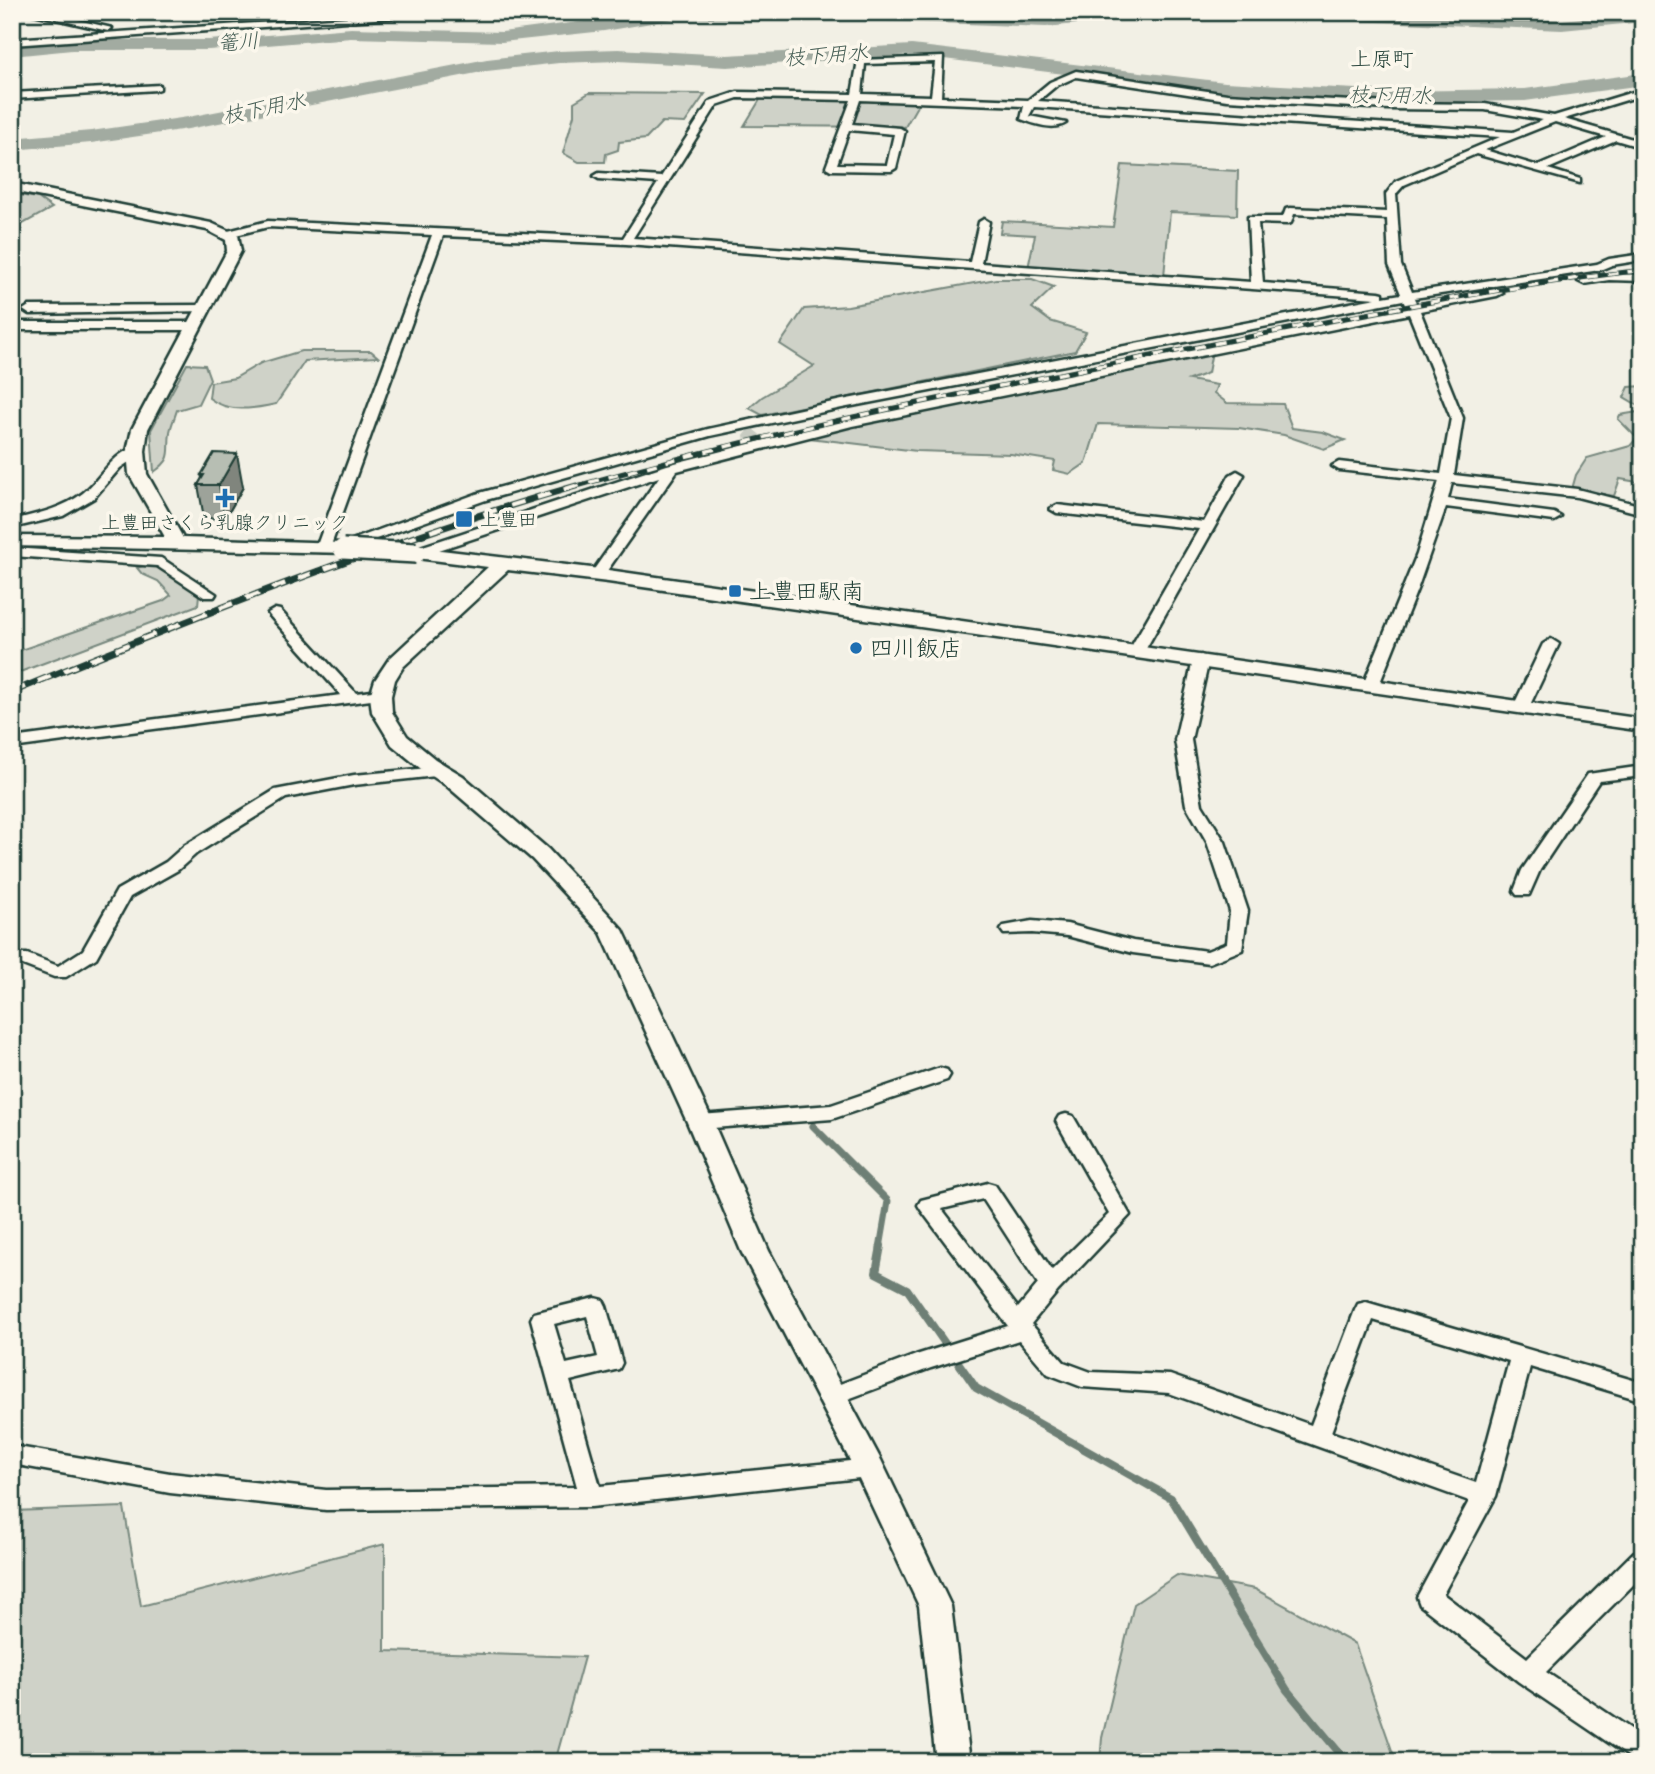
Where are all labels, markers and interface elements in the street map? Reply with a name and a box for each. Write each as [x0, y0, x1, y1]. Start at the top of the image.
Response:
water label: 篭川 [215, 21, 261, 63]
water label: 枝下用水 [783, 33, 869, 77]
district label: 上原町 [1351, 40, 1414, 78]
water label: 枝下用水 [1348, 75, 1432, 115]
water label: 枝下用水 [219, 81, 309, 135]
marker: 上豊田さくら乳腺クリニック [215, 488, 235, 508]
place label: 上豊田 [480, 503, 537, 536]
place label: 上豊田さくら乳腺クリニック [101, 506, 349, 539]
marker: 上豊田 [454, 509, 474, 529]
place label: 上豊田駅南 [749, 571, 864, 612]
marker: 上豊田駅南 [727, 583, 743, 599]
place label: 四川飯店 [870, 628, 962, 669]
marker: 四川飯店 [848, 640, 864, 656]

